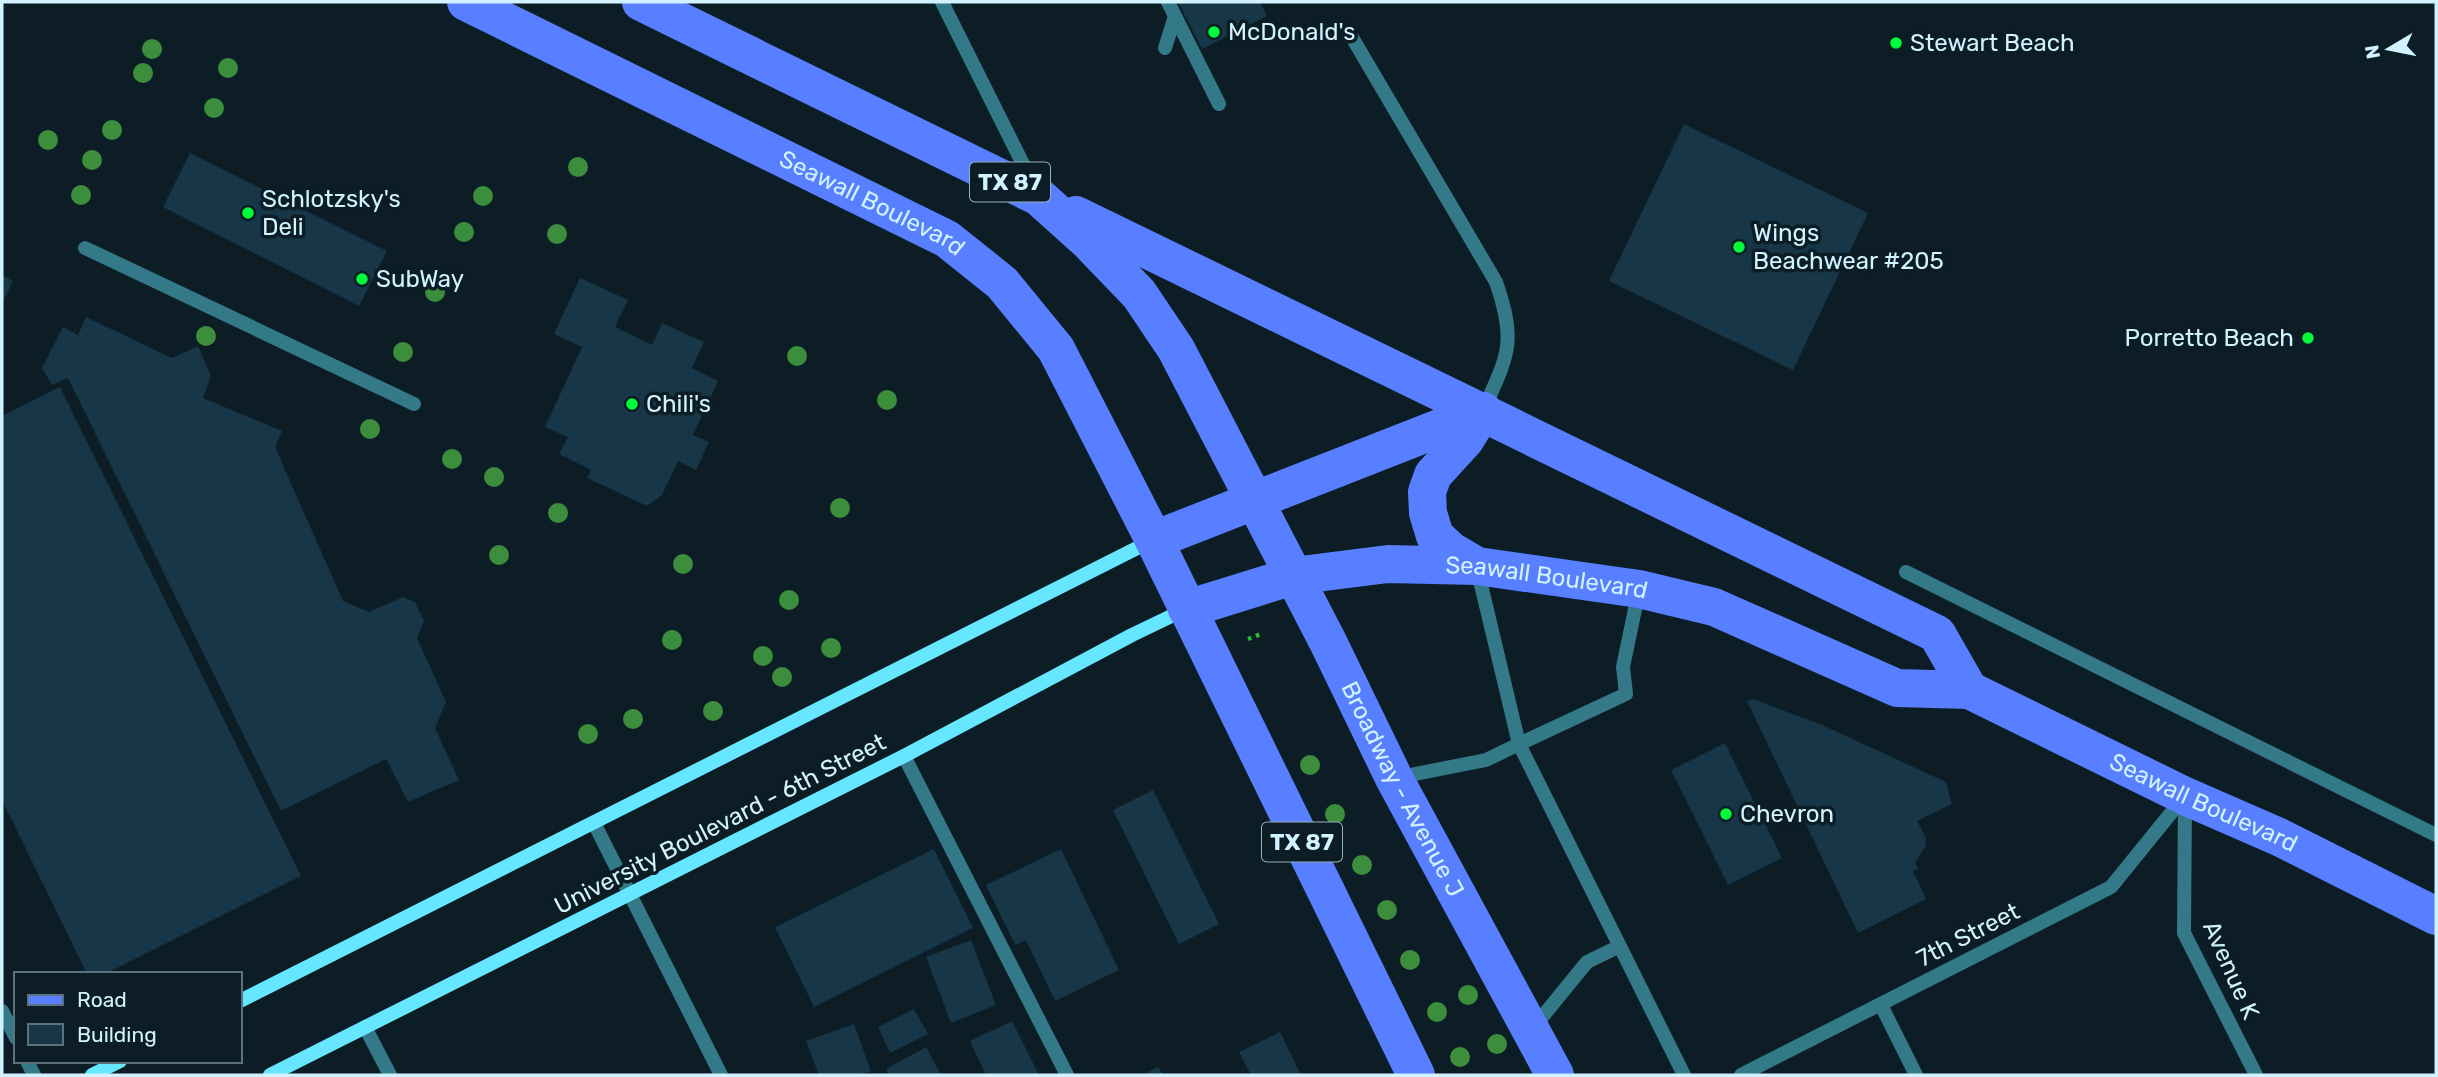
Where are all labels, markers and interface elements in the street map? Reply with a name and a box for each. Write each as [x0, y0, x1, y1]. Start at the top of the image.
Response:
north arrow [2354, 14, 2424, 84]
place label: McDonald's [1228, 18, 1355, 46]
marker: McDonald's [1206, 24, 1222, 40]
place label: Stewart Beach [1910, 29, 2075, 57]
marker: Stewart Beach [1888, 35, 1904, 51]
text: N [2360, 43, 2385, 61]
street label: Seawall Boulevard [775, 145, 970, 262]
road number: TX 87 [970, 162, 1050, 202]
place label: Schlotzsky's Deli [262, 185, 401, 241]
marker: Schlotzsky's Deli [240, 205, 256, 221]
place label: Wings Beachwear #205 [1753, 219, 1944, 275]
marker: Wings Beachwear #205 [1731, 239, 1747, 255]
place label: SubWay [376, 265, 464, 293]
marker: SubWay [354, 271, 370, 287]
place label: Porretto Beach [2125, 324, 2294, 352]
marker: Porretto Beach [2300, 330, 2316, 346]
place label: Chili's [646, 390, 711, 418]
marker: Chili's [624, 396, 640, 412]
street label: Seawall Boulevard [1445, 551, 1650, 605]
street label: Broadway - Avenue J [1335, 677, 1470, 902]
street label: University Boulevard - 6th Street [550, 728, 890, 920]
street label: Seawall Boulevard [2105, 747, 2302, 858]
place label: Chevron [1740, 800, 1834, 828]
marker: Chevron [1718, 806, 1734, 822]
road number: TX 87 [1262, 822, 1342, 862]
street label: 7th Street [1912, 897, 2024, 973]
street label: Avenue K [2197, 917, 2265, 1024]
legend [14, 972, 242, 1063]
text: Road [77, 987, 127, 1012]
text: Building [77, 1022, 157, 1047]

